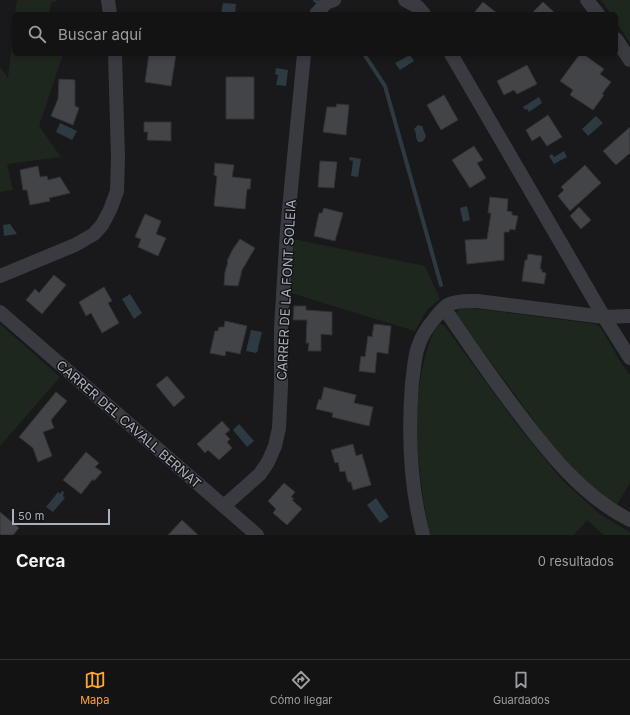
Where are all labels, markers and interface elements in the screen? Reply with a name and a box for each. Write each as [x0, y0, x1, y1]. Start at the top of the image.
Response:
search box [12, 12, 618, 56]
icon: search [26, 23, 48, 45]
text: Buscar aquí [58, 25, 142, 44]
street label: CARRER DE LA FONT SOLEIA [273, 199, 299, 381]
street label: CARRER DEL CAVALL BERNAT [53, 357, 205, 491]
scale bar [12, 507, 110, 526]
text: 50 m [18, 509, 44, 523]
text: Cerca [16, 551, 65, 571]
text: 0 resultados [538, 553, 614, 569]
tab: Mapa [80, 669, 109, 707]
tab: Cómo llegar [270, 669, 332, 707]
tab: Guardados [493, 669, 550, 707]

